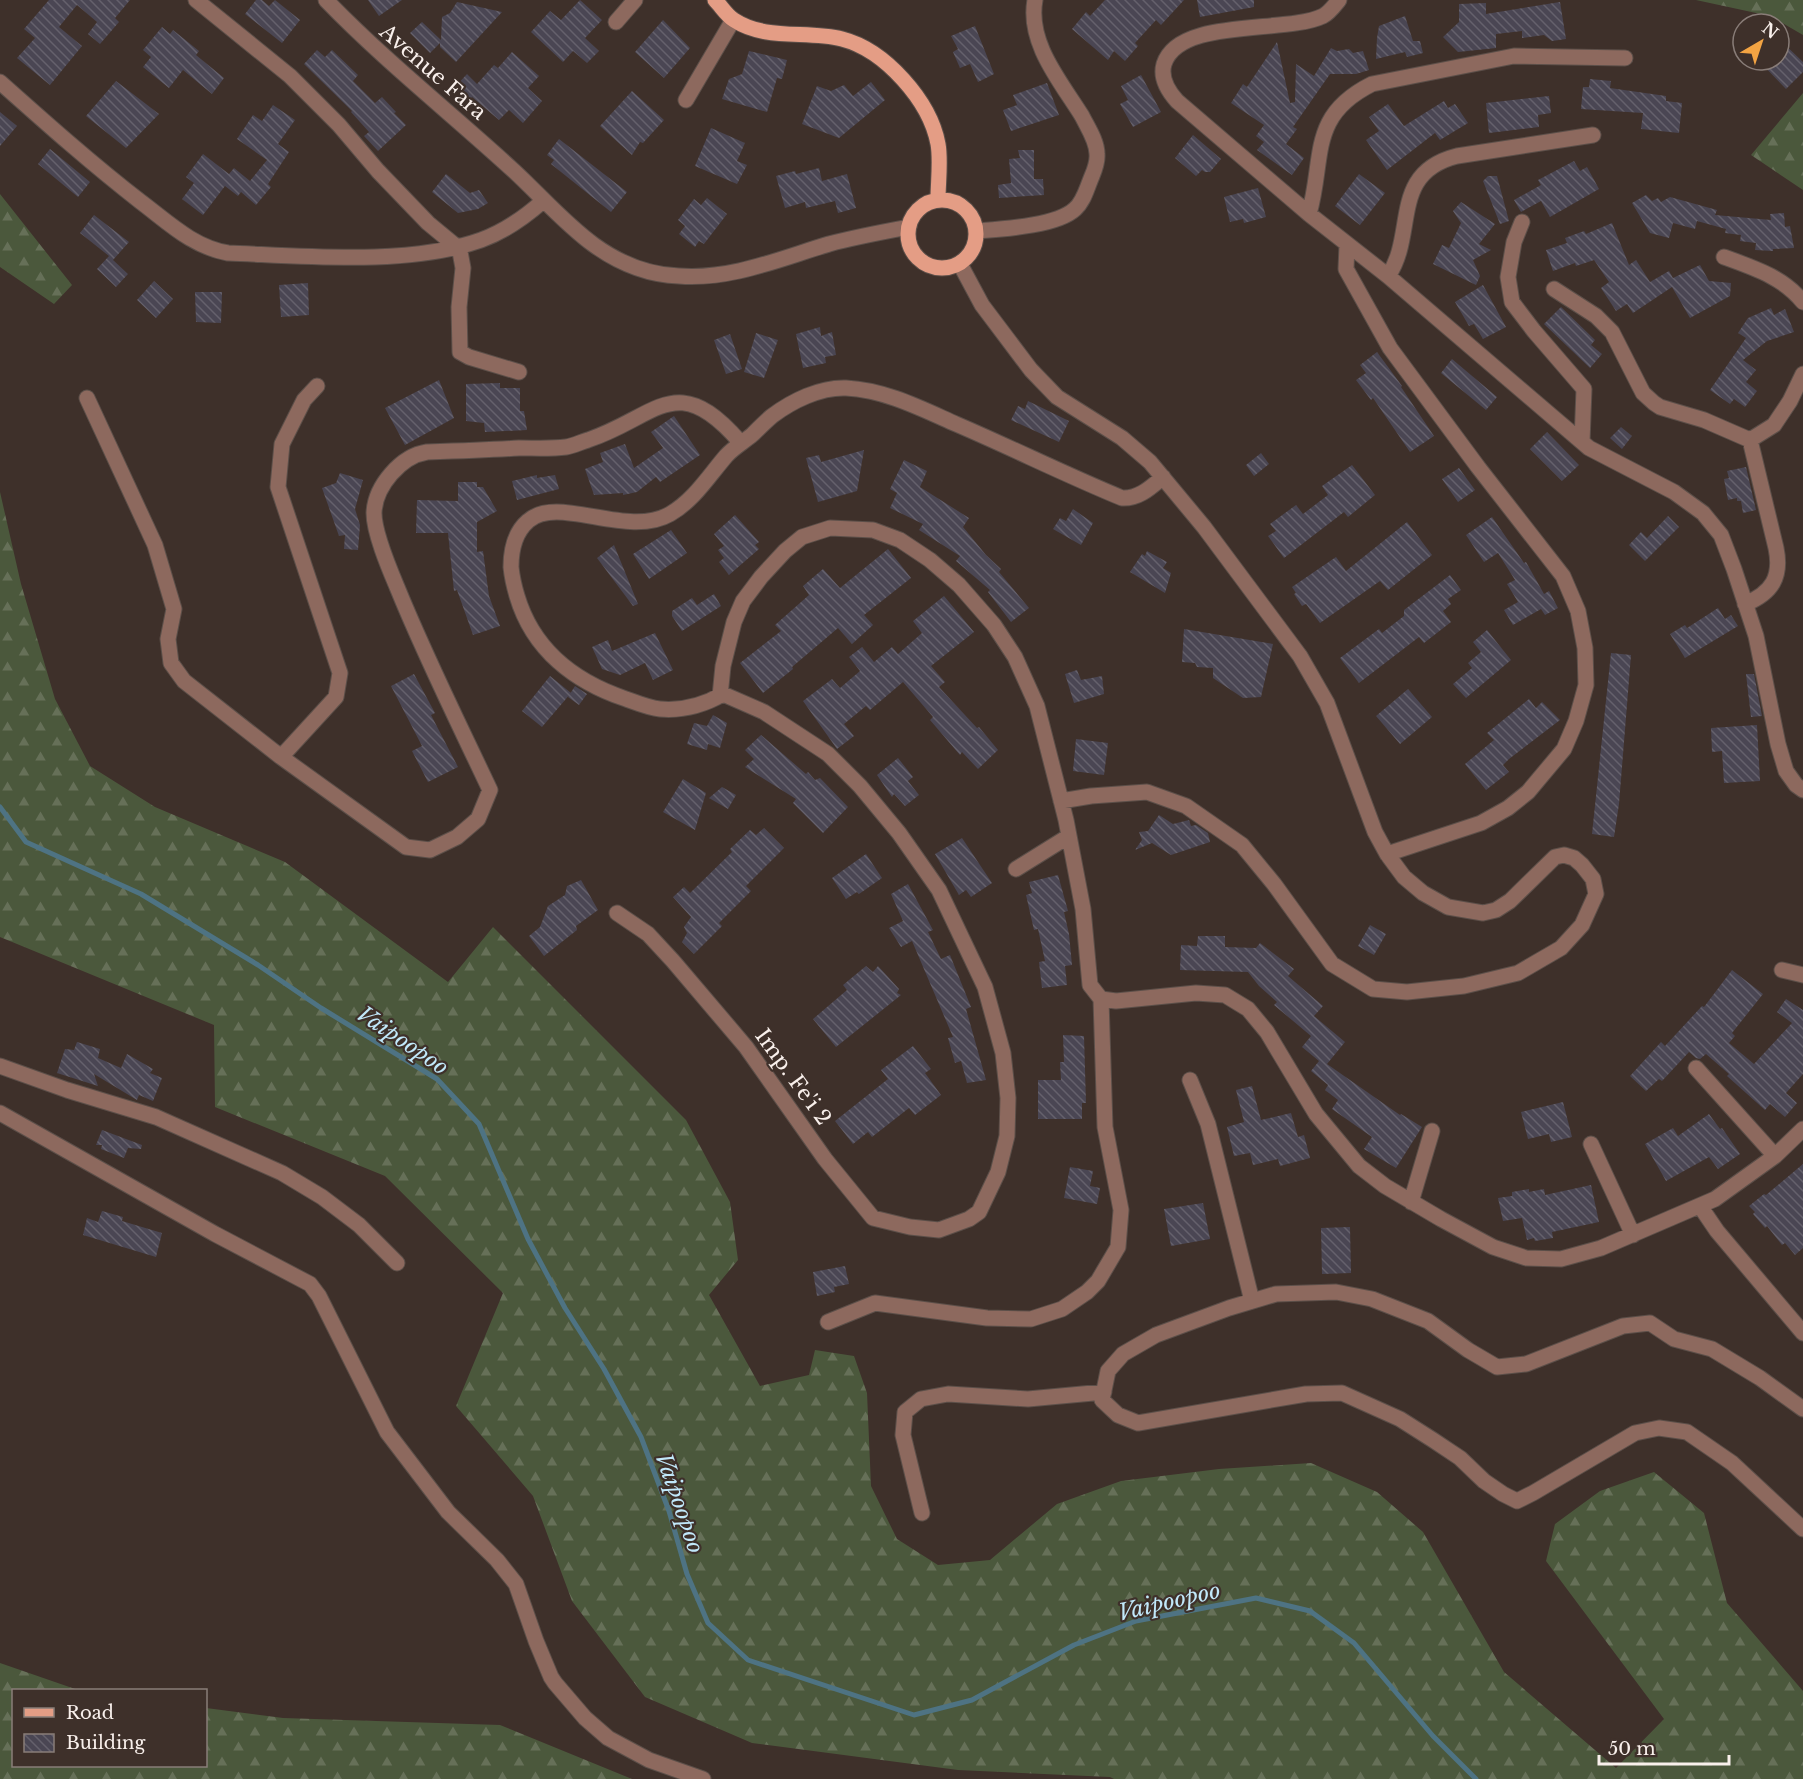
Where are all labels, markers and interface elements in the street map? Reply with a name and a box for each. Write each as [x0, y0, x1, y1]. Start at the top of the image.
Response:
north arrow [1731, 12, 1791, 72]
street label: Avenue Fara [374, 18, 492, 126]
text: N [1758, 18, 1783, 43]
water label: Vaipoopoo [352, 1000, 454, 1081]
street label: Imp. Fe'i 2 [749, 1024, 837, 1130]
water label: Vaipoopoo [650, 1449, 709, 1557]
water label: Vaipoopoo [1115, 1577, 1223, 1626]
legend [12, 1689, 207, 1767]
text: Road [66, 1702, 114, 1724]
scale bar [1599, 1728, 1730, 1766]
text: Building [66, 1732, 145, 1754]
text: 50 m [1608, 1738, 1656, 1760]

